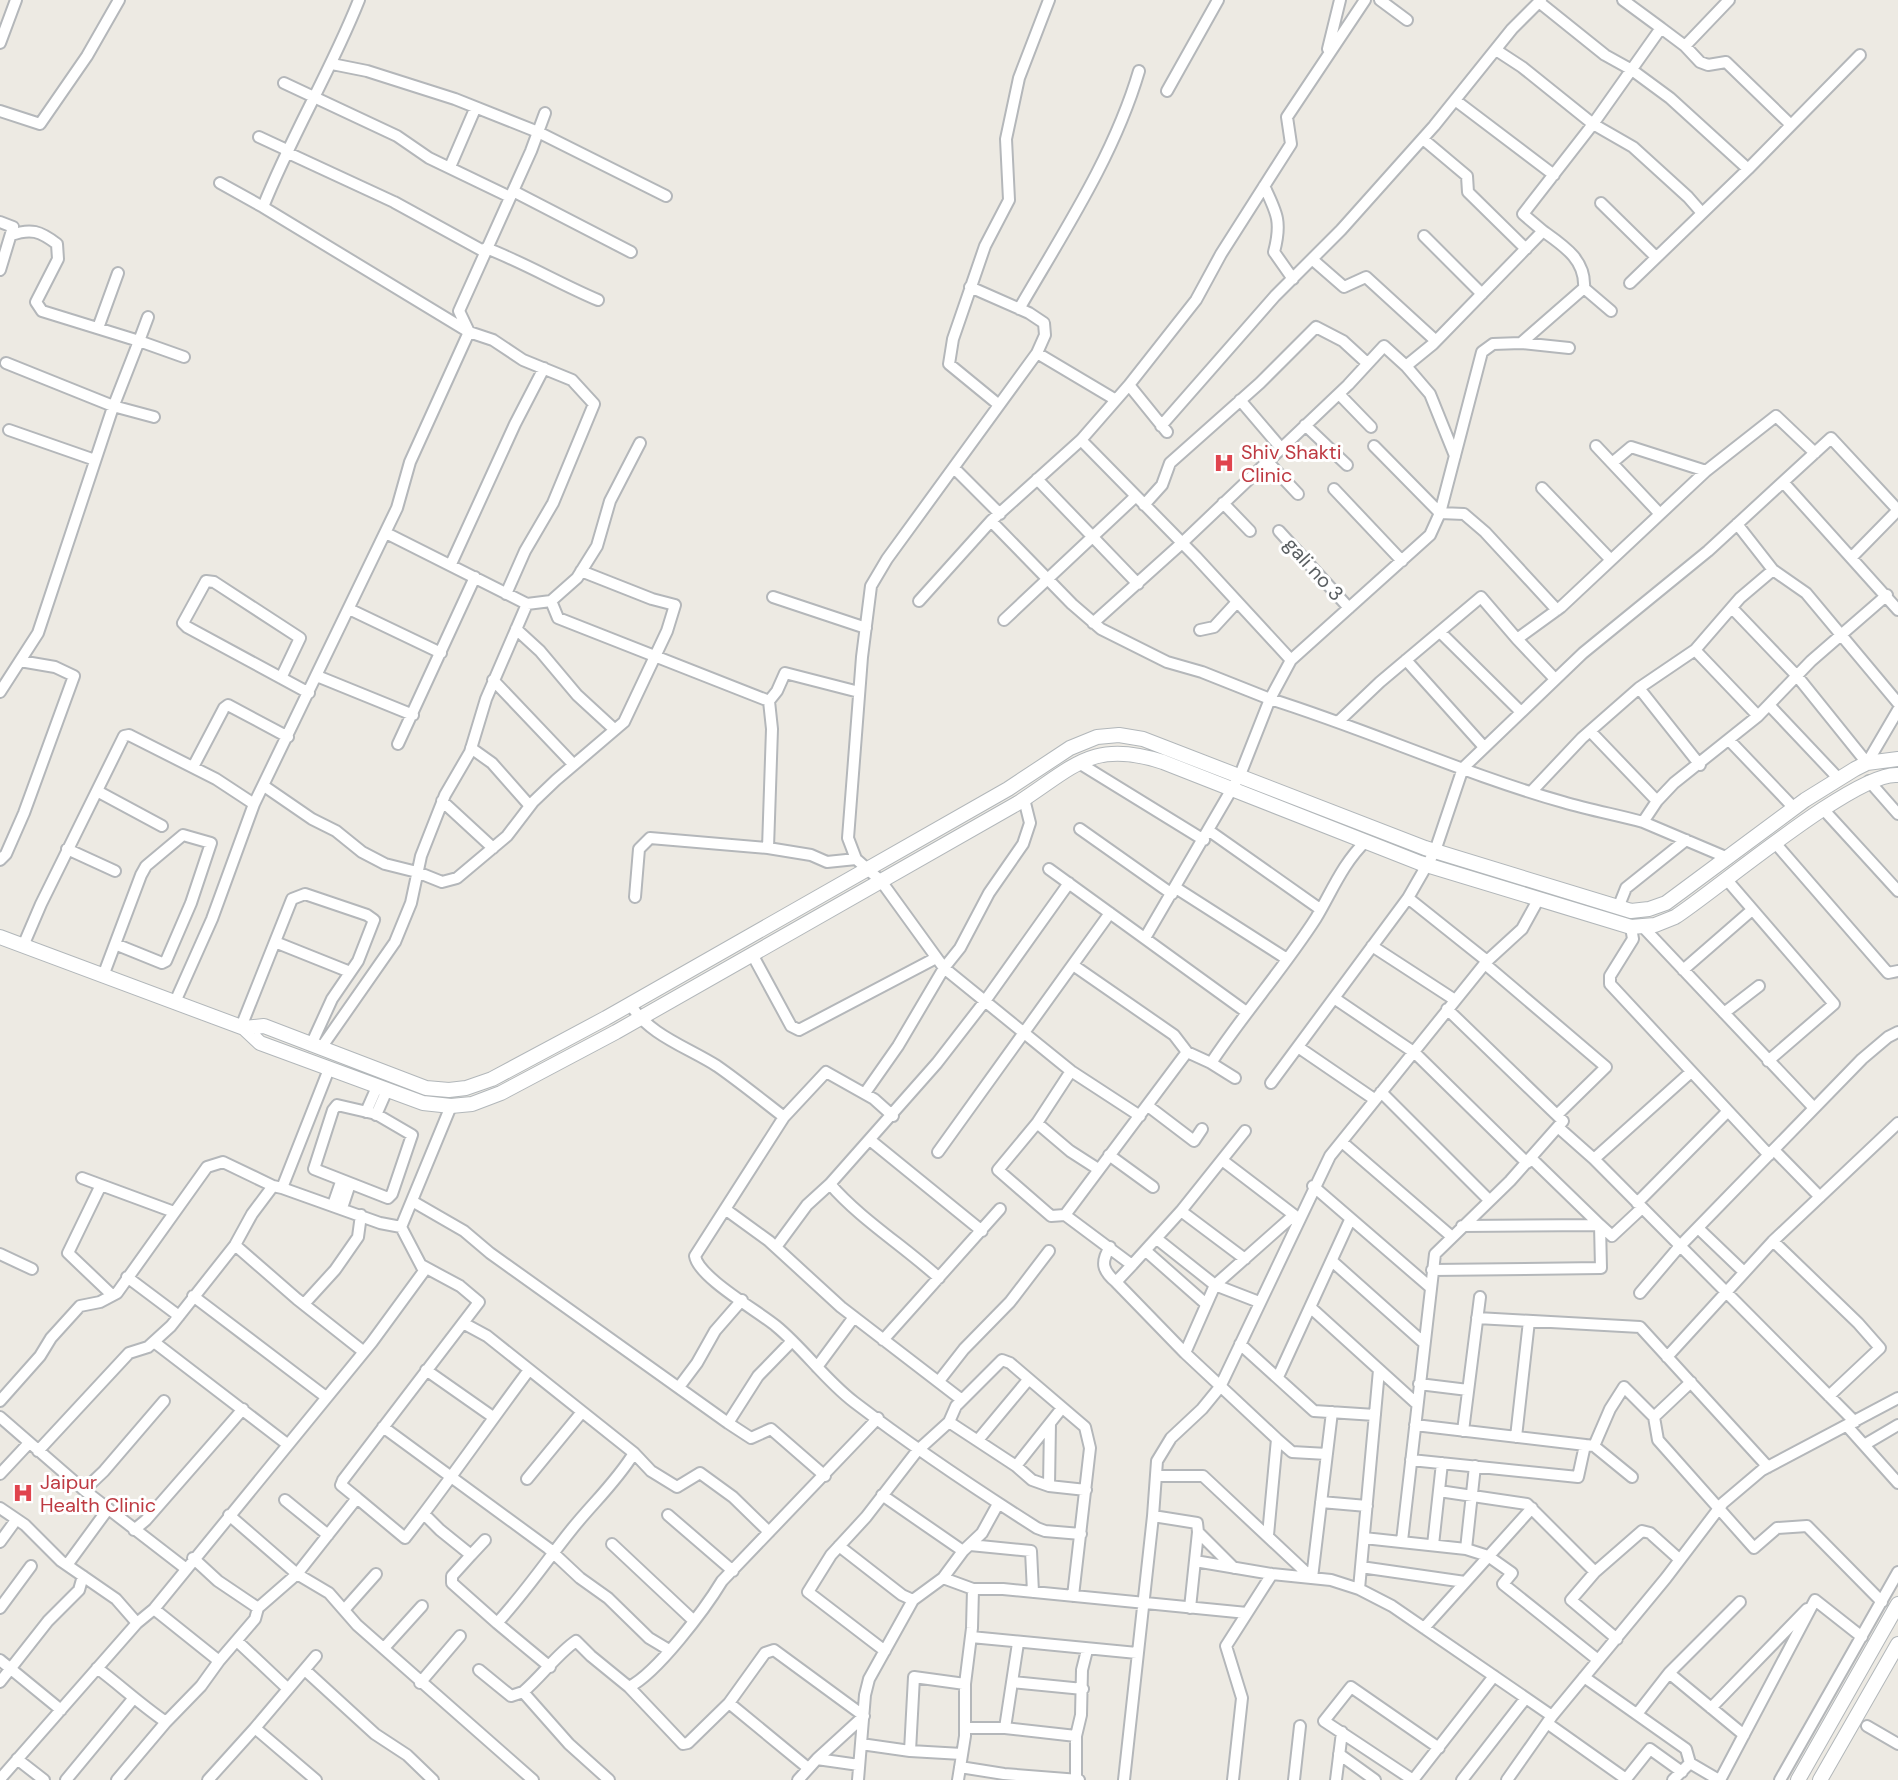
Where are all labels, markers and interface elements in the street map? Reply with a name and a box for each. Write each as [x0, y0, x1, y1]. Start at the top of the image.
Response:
place label: Shiv Shakti Clinic [1241, 439, 1341, 488]
hospital icon: Shiv Shakti Clinic [1212, 451, 1236, 475]
street label: gali no 3 [1279, 532, 1349, 606]
place label: Jaipur Health Clinic [40, 1469, 156, 1518]
hospital icon: Jaipur Health Clinic [11, 1481, 35, 1505]

